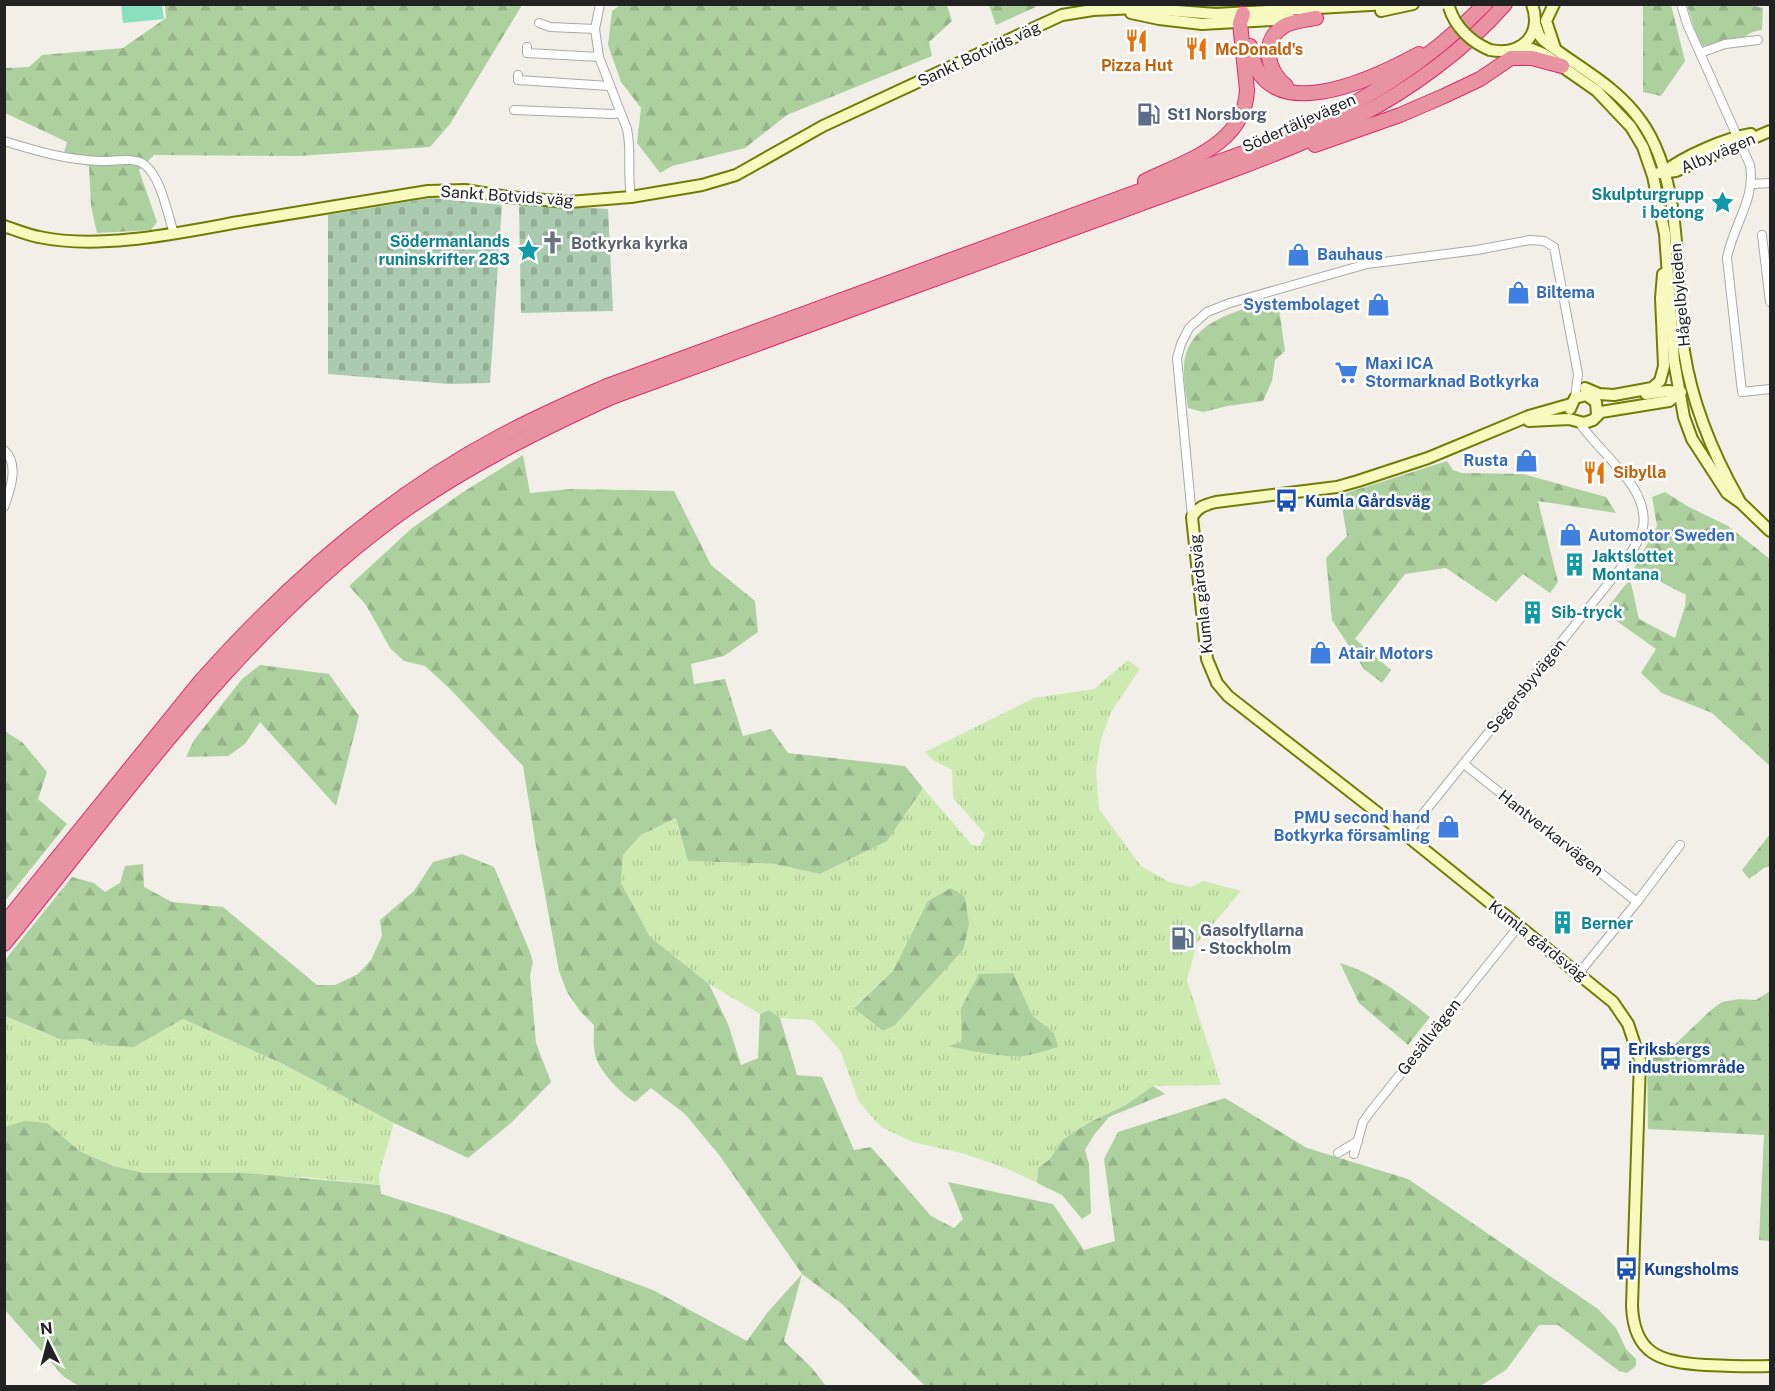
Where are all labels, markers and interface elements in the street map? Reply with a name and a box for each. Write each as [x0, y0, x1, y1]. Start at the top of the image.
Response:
street label: Sankt Botvids väg [915, 17, 1043, 91]
restaurant icon: Pizza Hut [1124, 27, 1150, 53]
restaurant icon: McDonald's [1184, 36, 1210, 62]
place label: McDonald's [1215, 40, 1303, 59]
place label: Pizza Hut [1101, 56, 1173, 75]
street label: Södertäljevägen [1239, 89, 1359, 157]
fuel station icon: St1 Norsborg [1136, 101, 1162, 127]
place label: St1 Norsborg [1167, 105, 1267, 124]
street label: Albyvägen [1678, 129, 1758, 177]
street label: Sankt Botvids väg [440, 182, 574, 210]
place label: Skulpturgrupp i betong [1591, 185, 1704, 222]
place icon: Skulpturgrupp i betong [1709, 190, 1735, 216]
church icon: Botkyrka kyrka [540, 230, 566, 256]
place label: Södermanlands runinskrifter 283 [379, 232, 510, 269]
place label: Botkyrka kyrka [571, 234, 688, 253]
place icon: Södermanlands runinskrifter 283 [515, 237, 541, 263]
shop icon: Bauhaus [1286, 241, 1312, 267]
street label: Hågelbyleden [1666, 242, 1694, 348]
place label: Bauhaus [1317, 245, 1383, 264]
shop icon: Biltema [1505, 279, 1531, 305]
place label: Biltema [1536, 283, 1595, 302]
shop icon: Systembolaget [1365, 291, 1391, 317]
place label: Systembolaget [1243, 295, 1360, 314]
place label: Maxi ICA Stormarknad Botkyrka [1365, 354, 1539, 391]
supermarket icon: Maxi ICA Stormarknad Botkyrka [1334, 359, 1360, 385]
shop icon: Rusta [1513, 447, 1539, 473]
place label: Rusta [1463, 451, 1508, 470]
restaurant icon: Sibylla [1582, 459, 1608, 485]
place label: Sibylla [1613, 463, 1666, 482]
bus stop icon: Kumla Gårdsväg [1274, 488, 1300, 514]
place label: Kumla Gårdsväg [1305, 492, 1431, 511]
shop icon: Automotor Sweden [1557, 522, 1583, 548]
place label: Automotor Sweden [1588, 526, 1735, 545]
street label: Kumla gårdsväg [1185, 533, 1217, 655]
place label: Jaktslottet Montana [1592, 547, 1674, 584]
building icon: Jaktslottet Montana [1561, 552, 1587, 578]
building icon: Sib-tryck [1520, 599, 1546, 625]
place label: Sib-tryck [1551, 603, 1623, 622]
street label: Segersbyvägen [1482, 635, 1570, 737]
shop icon: Atair Motors [1307, 640, 1333, 666]
place label: Atair Motors [1338, 644, 1433, 663]
street label: Hantverkarvägen [1495, 786, 1607, 880]
place label: PMU second hand Botkyrka församling [1274, 808, 1430, 845]
shop icon: PMU second hand Botkyrka församling [1435, 813, 1461, 839]
street label: Kumla gårdsväg [1485, 897, 1591, 985]
building icon: Berner [1550, 910, 1576, 936]
place label: Berner [1581, 914, 1634, 933]
place label: Gasolfyllarna - Stockholm [1200, 921, 1304, 958]
fuel station icon: Gasolfyllarna - Stockholm [1169, 926, 1195, 952]
street label: Gesällvägen [1393, 995, 1465, 1079]
place label: Eriksbergs industriområde [1628, 1040, 1745, 1077]
bus stop icon: Eriksbergs industriområde [1597, 1045, 1623, 1071]
bus stop icon: Kungsholms [1613, 1256, 1639, 1282]
place label: Kungsholms [1644, 1260, 1739, 1279]
north arrow [18, 1313, 78, 1373]
text: N [39, 1318, 54, 1339]

